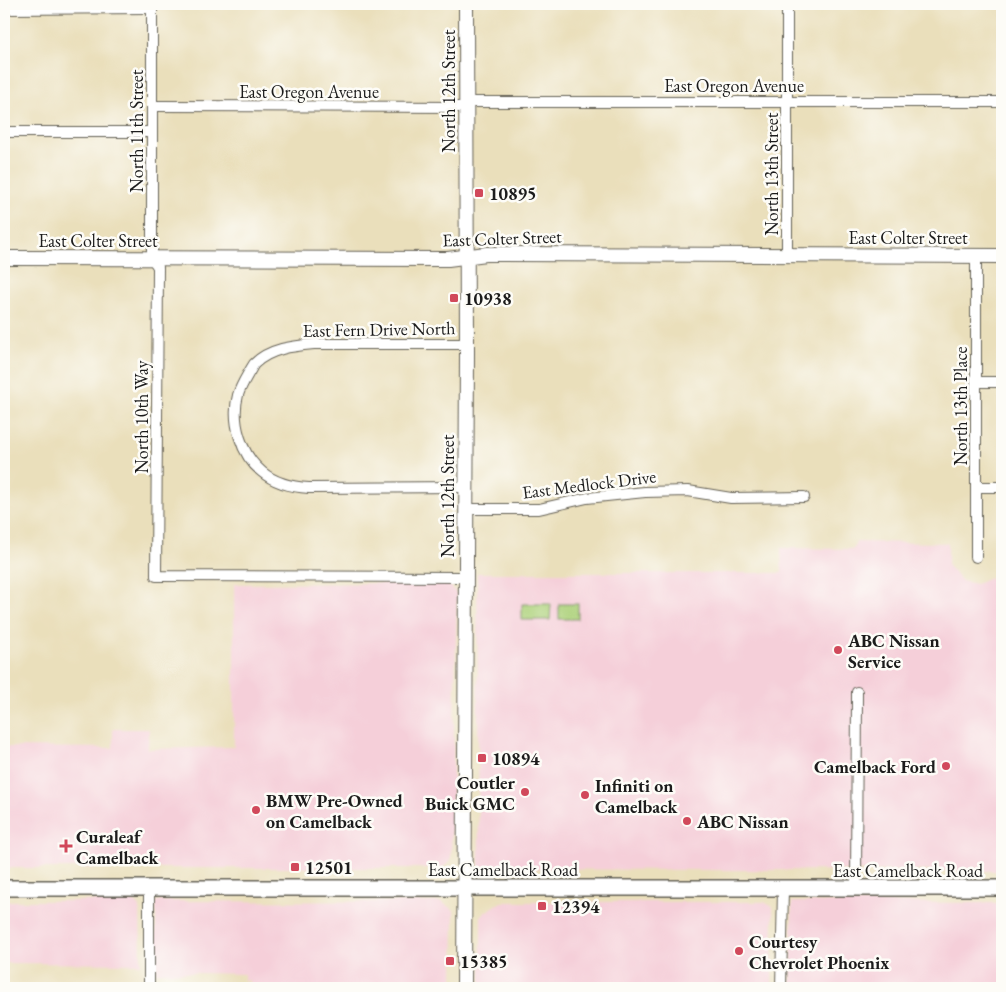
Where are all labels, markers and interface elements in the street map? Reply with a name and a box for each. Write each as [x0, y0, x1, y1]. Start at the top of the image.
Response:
street label: North 12th Street [437, 29, 460, 153]
street label: North 11th Street [125, 69, 148, 193]
street label: East Oregon Avenue [664, 74, 804, 97]
street label: East Oregon Avenue [239, 80, 379, 103]
street label: North 13th Street [760, 112, 783, 236]
place label: 10895 [489, 182, 537, 205]
marker: 10895 [473, 187, 485, 199]
street label: East Colter Street [442, 224, 562, 252]
street label: East Colter Street [848, 226, 968, 249]
street label: East Colter Street [38, 229, 158, 252]
place label: 10938 [464, 287, 512, 310]
marker: 10938 [448, 292, 460, 304]
street label: East Fern Drive North [302, 316, 456, 342]
street label: North 13th Place [949, 347, 972, 465]
street label: North 10th Way [130, 360, 153, 474]
street label: North 12th Street [436, 434, 459, 558]
street label: East Medlock Drive [521, 464, 657, 504]
place label: ABC Nissan Service [847, 629, 940, 673]
marker: ABC Nissan Service [832, 644, 844, 656]
place label: 10894 [492, 747, 540, 770]
marker: 10894 [476, 752, 488, 764]
place label: Camelback Ford [814, 755, 936, 778]
marker: Camelback Ford [940, 760, 952, 772]
place label: Coutler Buick GMC [425, 771, 516, 815]
place label: Infiniti on Camelback [595, 774, 678, 818]
marker: Coutler Buick GMC [519, 786, 531, 798]
place label: BMW Pre-Owned on Camelback [266, 789, 403, 833]
marker: Infiniti on Camelback [579, 789, 591, 801]
marker: BMW Pre-Owned on Camelback [250, 804, 262, 816]
place label: ABC Nissan [696, 810, 789, 833]
marker: ABC Nissan [681, 815, 693, 827]
place label: Curaleaf Camelback [76, 825, 159, 869]
marker: Curaleaf Camelback [60, 840, 72, 852]
place label: 12501 [305, 856, 353, 879]
street label: East Camelback Road [428, 858, 579, 881]
street label: East Camelback Road [833, 859, 984, 882]
marker: 12501 [289, 861, 301, 873]
place label: 12394 [552, 895, 600, 918]
marker: 12394 [536, 900, 548, 912]
place label: Courtesy Chevrolet Phoenix [749, 930, 889, 974]
marker: Courtesy Chevrolet Phoenix [733, 945, 745, 957]
place label: 15385 [460, 950, 508, 973]
marker: 15385 [444, 955, 456, 967]

